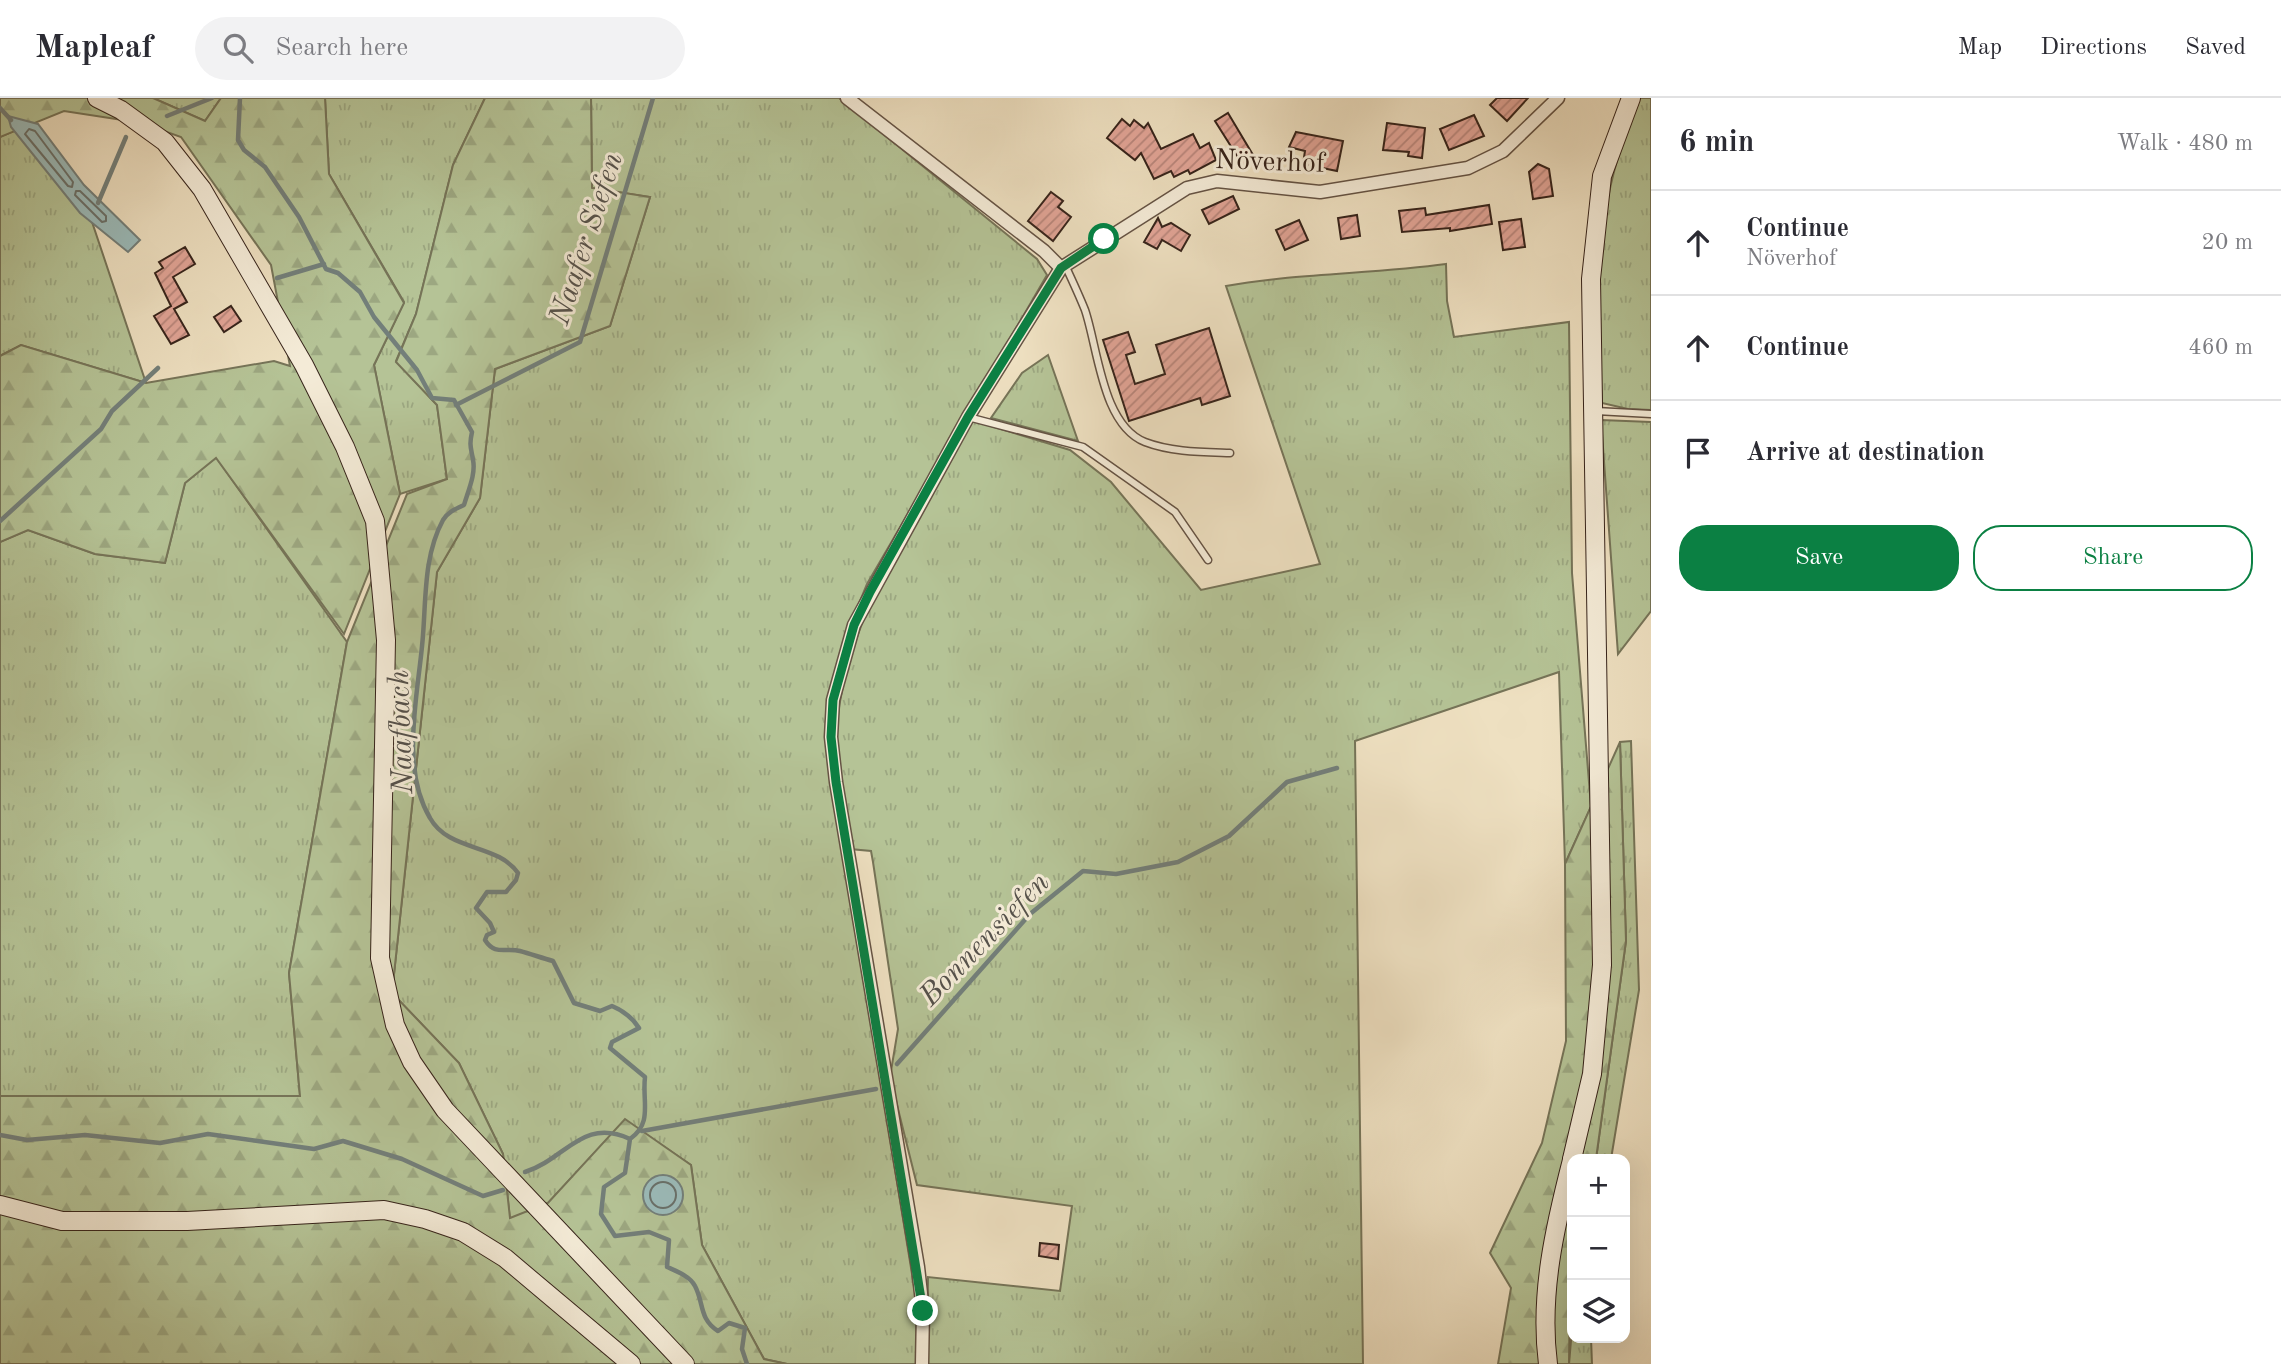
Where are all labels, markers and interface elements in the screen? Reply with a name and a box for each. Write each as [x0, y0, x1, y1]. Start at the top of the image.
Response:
search box [195, 17, 685, 80]
icon: search [219, 29, 257, 67]
text: Mapleaf [35, 32, 153, 65]
text: Search here [275, 35, 408, 61]
text: Map [1958, 36, 2002, 60]
text: Directions [2040, 36, 2147, 60]
text: Saved [2185, 36, 2246, 60]
text: 6 min [1679, 128, 1754, 158]
text: Walk · 480 m [2117, 132, 2253, 155]
street label: Növerhof [1214, 147, 1327, 179]
water label: Naafer Siefen [545, 149, 629, 330]
text: Continue [1746, 216, 1849, 242]
route start [1088, 223, 1119, 254]
icon: ahead [1679, 224, 1717, 262]
text: 20 m [2202, 231, 2253, 254]
text: Növerhof [1746, 247, 1837, 270]
icon: ahead [1679, 329, 1717, 367]
text: Continue [1746, 335, 1849, 361]
text: 460 m [2188, 336, 2253, 359]
icon: arrive [1679, 434, 1717, 472]
text: Arrive at destination [1746, 440, 1985, 466]
button: Save [1679, 525, 1959, 591]
button: Share [1973, 525, 2253, 591]
water label: Naafbach [385, 669, 419, 796]
water label: Bonnensiefen [914, 868, 1056, 1013]
map controls [1567, 1154, 1630, 1343]
button: + [1567, 1154, 1630, 1217]
button: − [1567, 1217, 1630, 1280]
button: layers [1567, 1280, 1630, 1343]
route end [907, 1295, 938, 1326]

